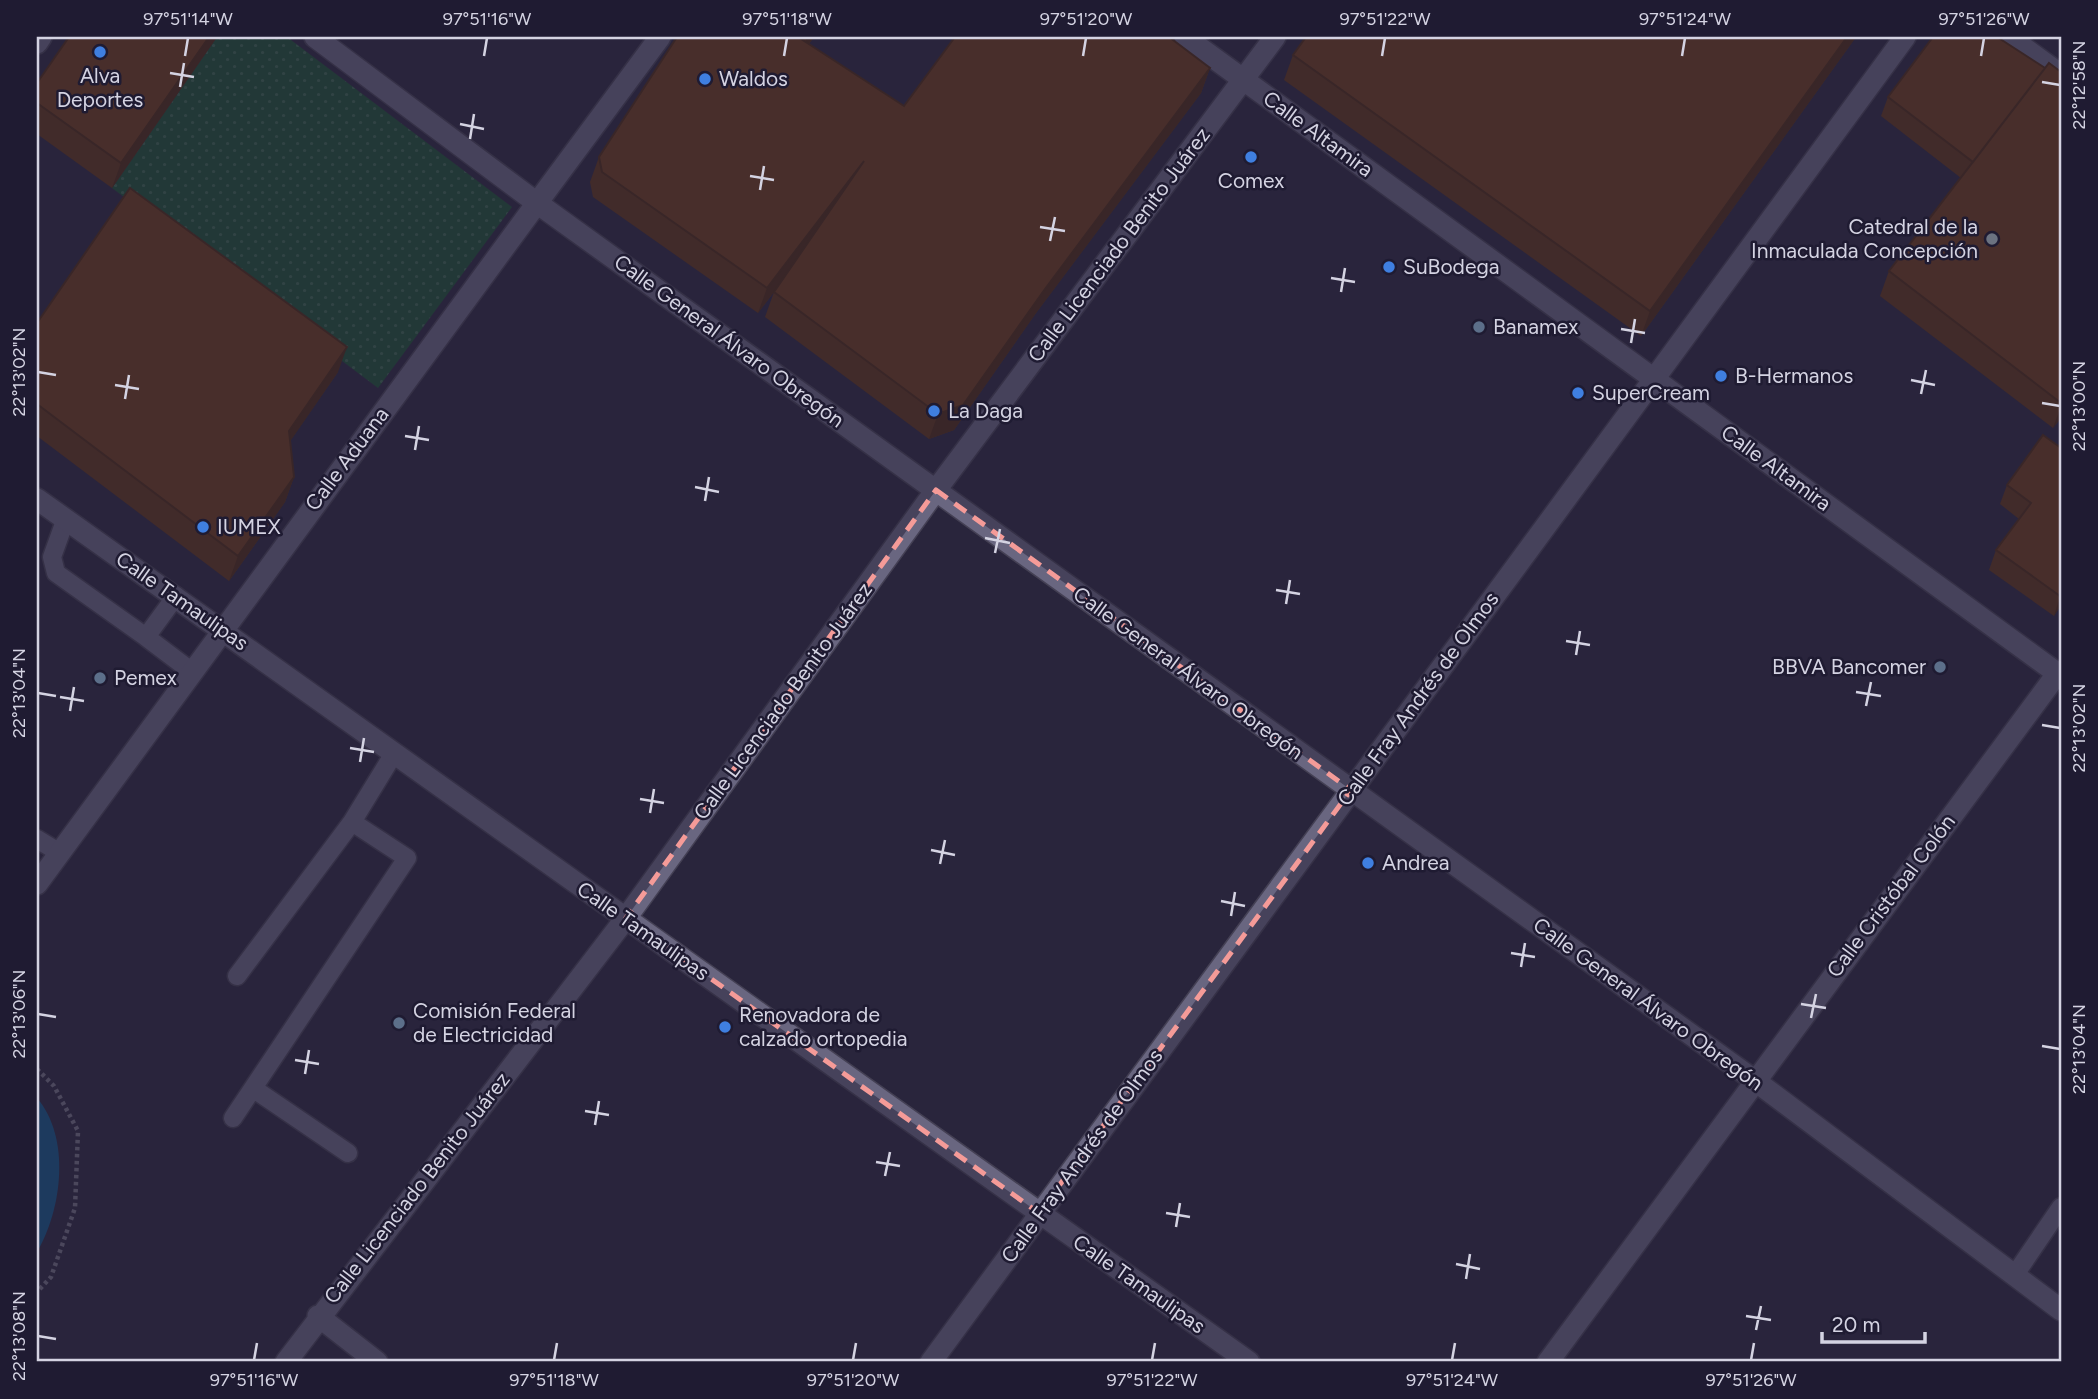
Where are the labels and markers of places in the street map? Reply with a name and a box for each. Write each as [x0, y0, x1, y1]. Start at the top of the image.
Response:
marker: Alva Deportes [92, 44, 108, 60]
place label: Alva Deportes [57, 63, 143, 112]
place label: Waldos [719, 66, 788, 91]
marker: Waldos [697, 71, 713, 87]
marker: Comex [1243, 149, 1259, 165]
place label: Comex [1218, 168, 1284, 193]
place label: Catedral de la Inmaculada Concepción [1751, 214, 1978, 263]
marker: Catedral de la Inmaculada Concepción [1984, 231, 2000, 247]
place label: SuBodega [1403, 254, 1499, 279]
marker: SuBodega [1381, 259, 1397, 275]
place label: Banamex [1493, 314, 1578, 339]
marker: Banamex [1471, 319, 1487, 335]
place label: B-Hermanos [1735, 363, 1853, 388]
marker: B-Hermanos [1713, 368, 1729, 384]
place label: SuperCream [1592, 380, 1710, 405]
marker: SuperCream [1570, 385, 1586, 401]
place label: La Daga [948, 398, 1023, 423]
marker: La Daga [926, 403, 942, 419]
place label: IUMEX [217, 514, 281, 539]
marker: IUMEX [195, 519, 211, 535]
place label: BBVA Bancomer [1772, 654, 1926, 679]
marker: BBVA Bancomer [1932, 659, 1948, 675]
place label: Pemex [114, 665, 177, 690]
marker: Pemex [92, 670, 108, 686]
place label: Andrea [1382, 850, 1450, 875]
marker: Andrea [1360, 855, 1376, 871]
place label: Comisión Federal de Electricidad [413, 998, 576, 1047]
place label: Renovadora de calzado ortopedia [739, 1002, 908, 1051]
marker: Comisión Federal de Electricidad [391, 1015, 407, 1031]
marker: Renovadora de calzado ortopedia [717, 1019, 733, 1035]

